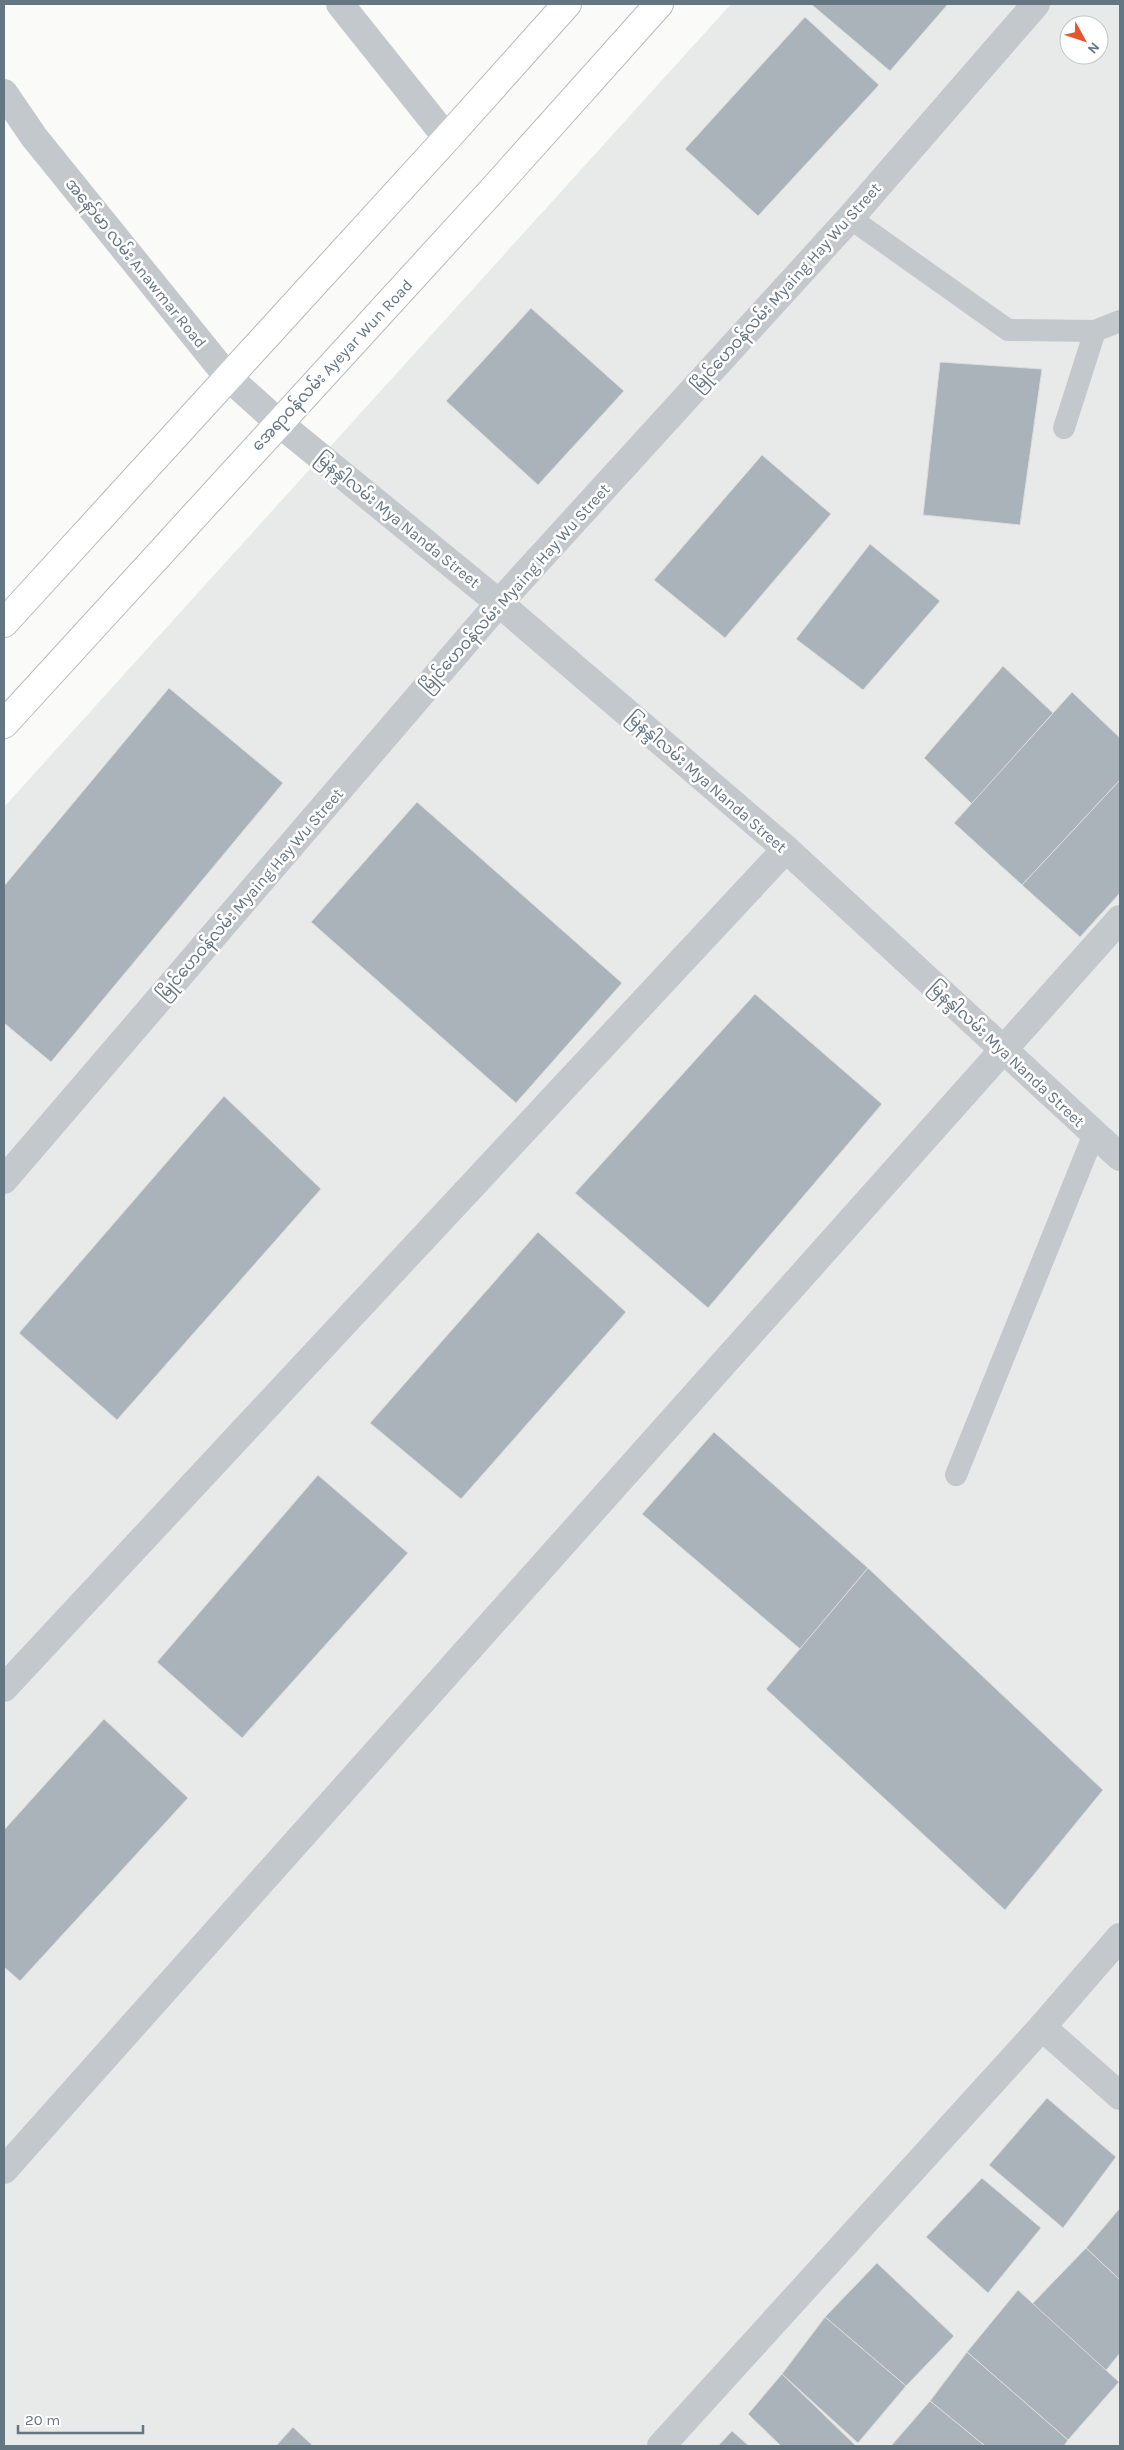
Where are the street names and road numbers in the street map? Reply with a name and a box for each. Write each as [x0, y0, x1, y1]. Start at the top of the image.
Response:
street label: အနော်မာ လမ်း Anawmar Road [59, 173, 212, 354]
street label: မြိုင်ဟေဝန်လမ်း Myaing Hay Wu Street [686, 177, 888, 398]
street label: အေရာဝန်လမ်း Ayeyar Wun Road [246, 274, 419, 457]
street label: မြနန္ဒါလမ်း Mya Nanda Street [310, 447, 485, 595]
street label: မြိုင်ဟေဝန်လမ်း Myaing Hay Wu Street [415, 478, 617, 699]
street label: မြနန္ဒါလမ်း Mya Nanda Street [620, 706, 792, 860]
street label: မြိုင်ဟေဝန်လမ်း Myaing Hay Wu Street [151, 783, 350, 1006]
street label: မြနန္ဒါလမ်း Mya Nanda Street [923, 976, 1090, 1134]

